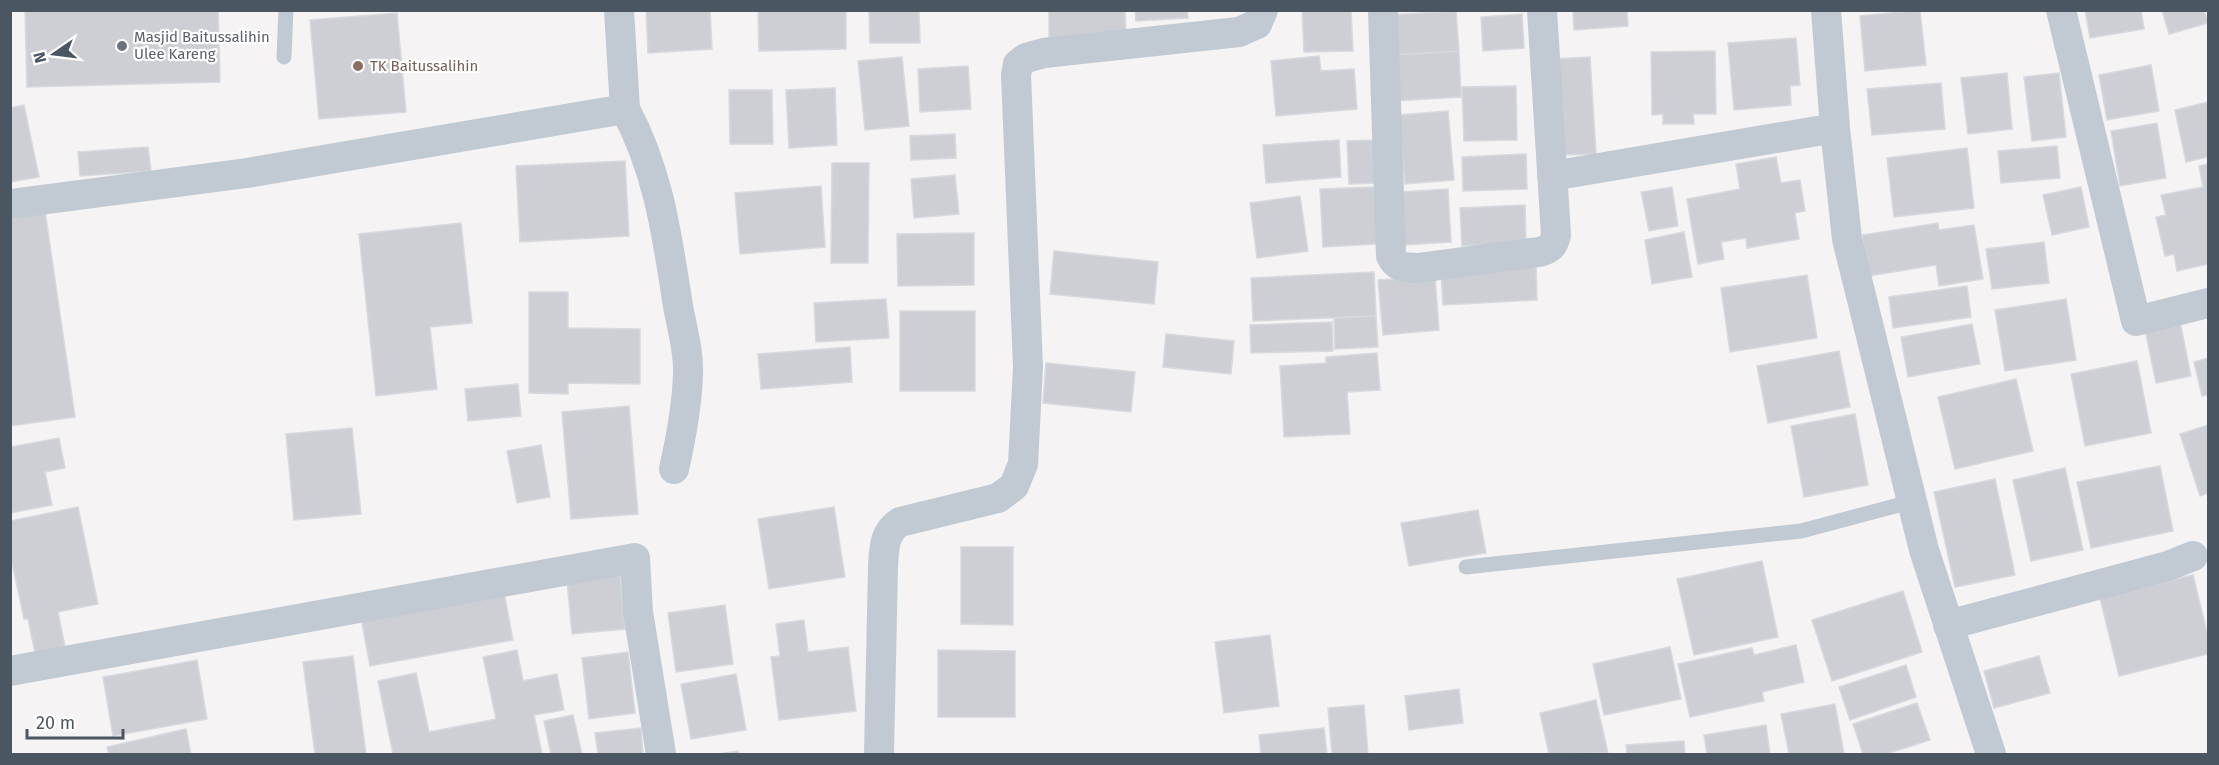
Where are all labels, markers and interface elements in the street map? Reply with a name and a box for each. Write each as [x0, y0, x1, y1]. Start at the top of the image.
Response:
north arrow [24, 24, 84, 84]
place label: Masjid Baitussalihin Ulee Kareng [134, 28, 270, 63]
marker: Masjid Baitussalihin Ulee Kareng [115, 39, 129, 53]
text: N [29, 50, 50, 65]
place label: TK Baitussalihin [370, 57, 478, 75]
marker: TK Baitussalihin [351, 59, 365, 73]
scale bar [27, 702, 123, 740]
text: 20 m [36, 712, 75, 734]

